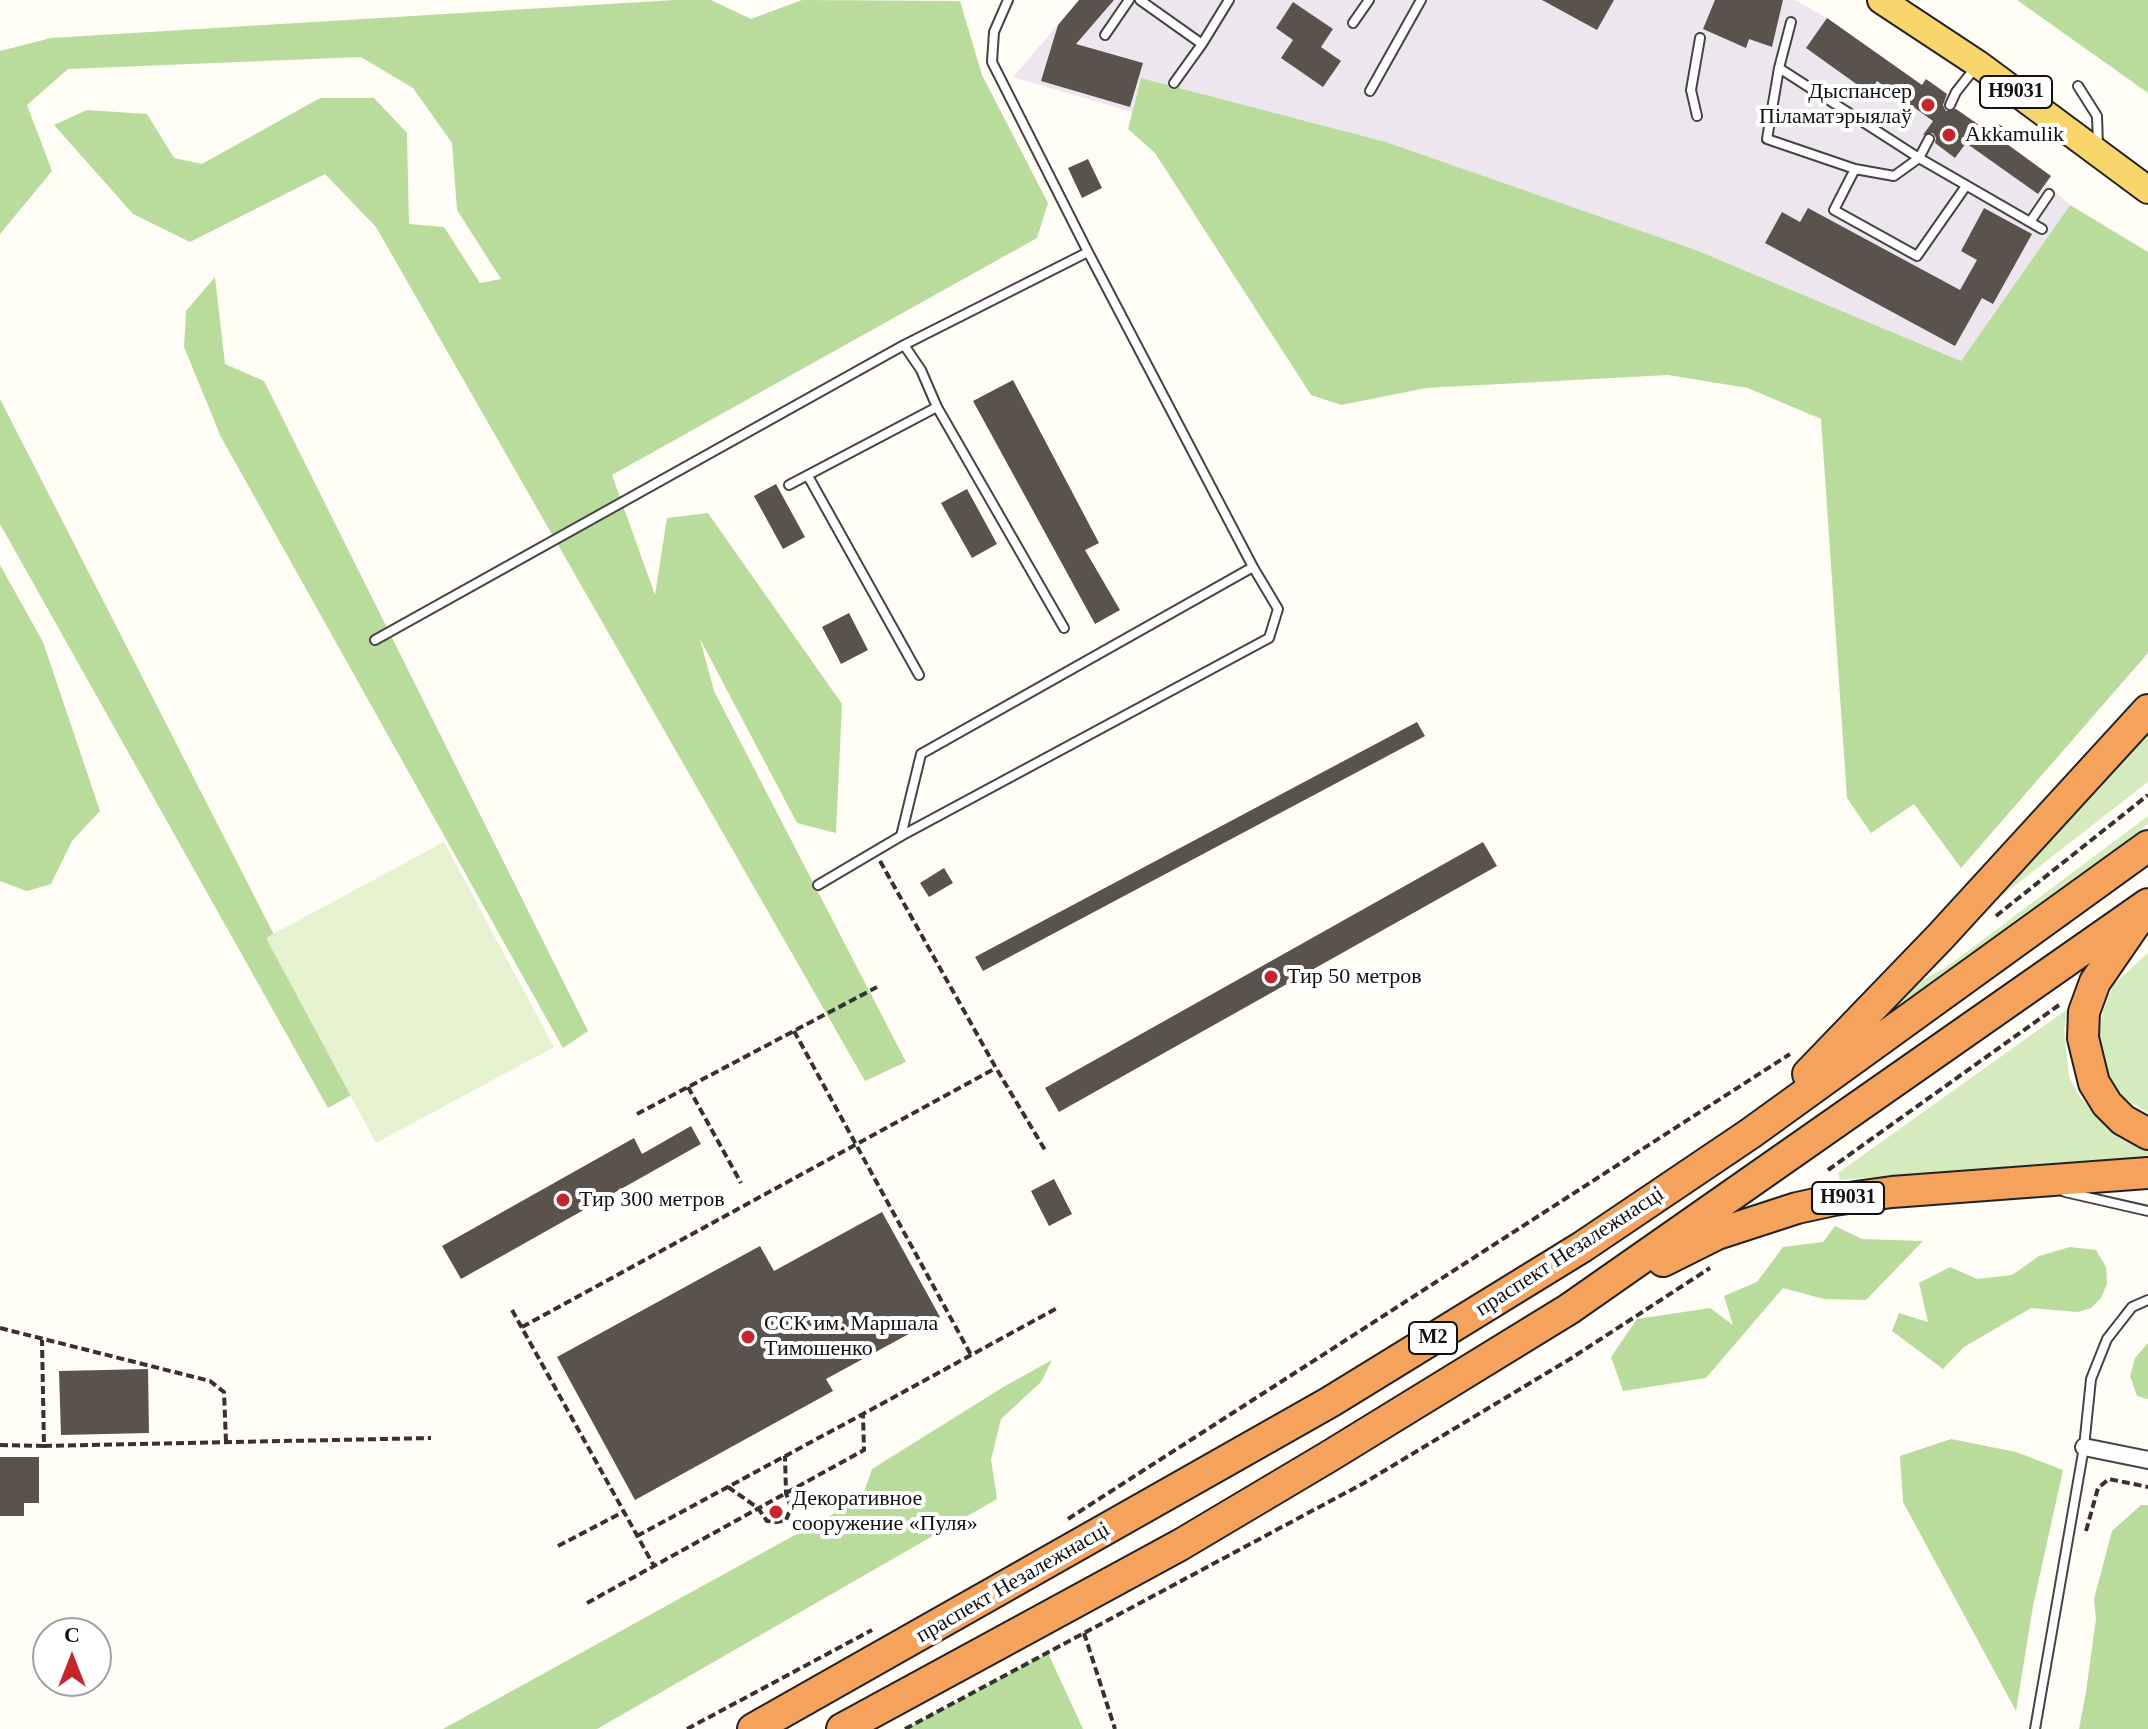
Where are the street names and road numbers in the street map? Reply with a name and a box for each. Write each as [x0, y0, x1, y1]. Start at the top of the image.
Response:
road number: Н9031 [1980, 76, 2052, 108]
street label: праспект Незалежнасці [1471, 1181, 1669, 1323]
road number: Н9031 [1812, 1182, 1884, 1214]
road number: М2 [1409, 1322, 1457, 1354]
street label: праспект Незалежнасці [912, 1517, 1114, 1649]

